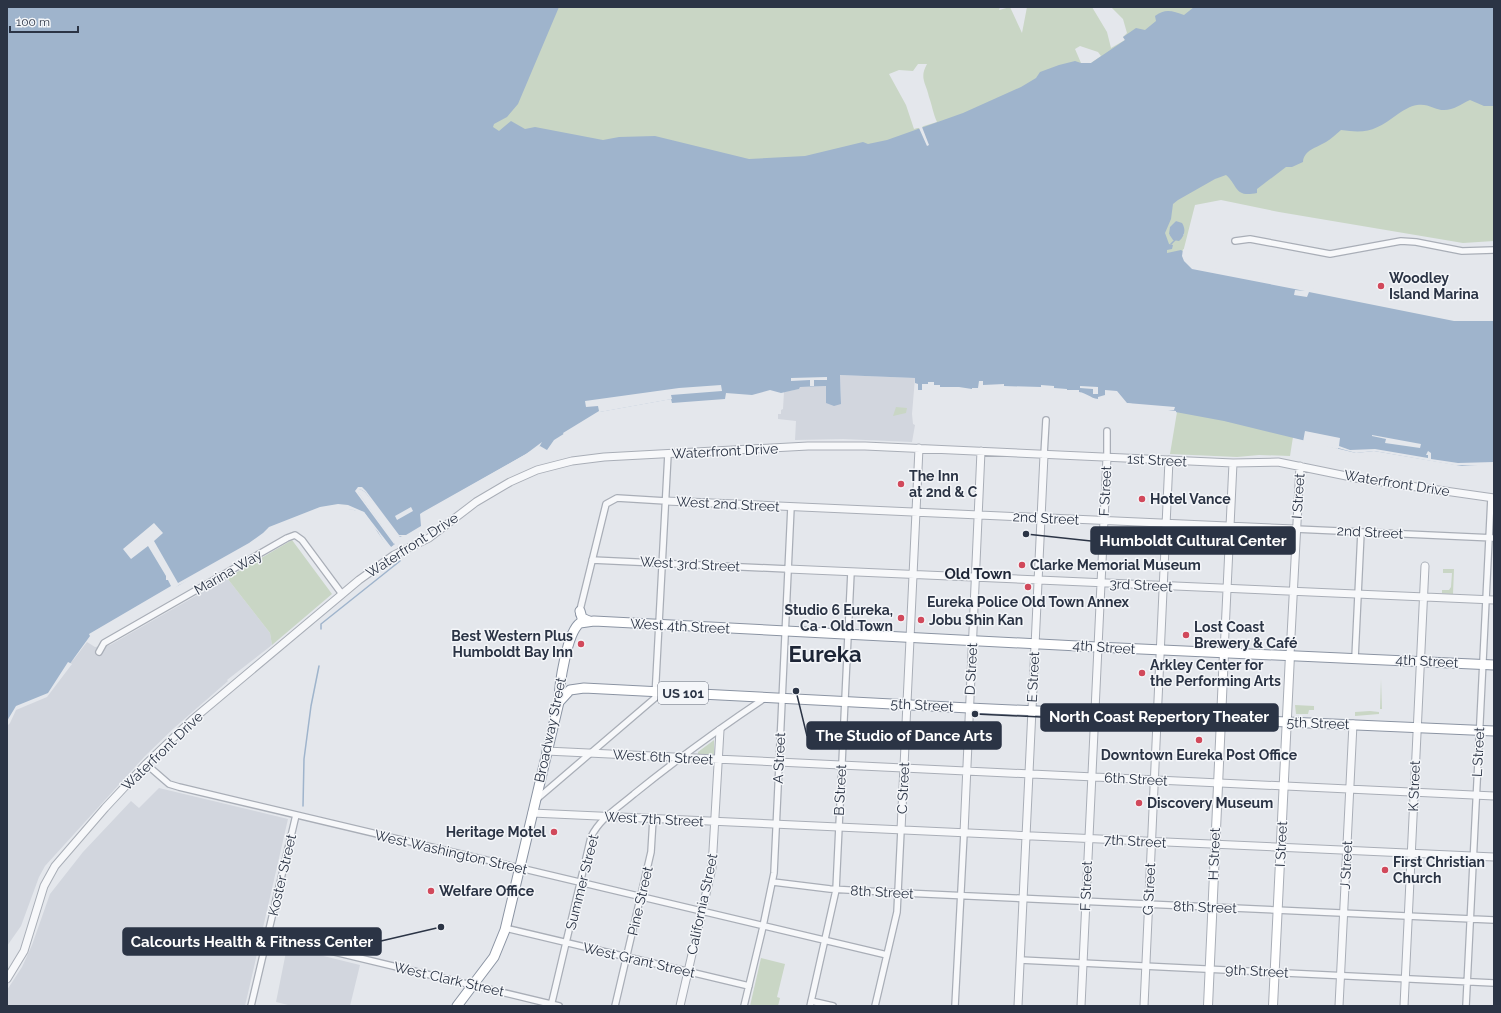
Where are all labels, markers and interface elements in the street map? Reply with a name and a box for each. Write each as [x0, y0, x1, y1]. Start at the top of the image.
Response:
scale bar [10, 8, 78, 34]
text: 100 m [16, 15, 50, 29]
place label: Woodley Island Marina [1389, 270, 1479, 302]
marker: Woodley Island Marina [1376, 281, 1386, 291]
street label: Waterfront Drive [671, 440, 779, 462]
street label: 1st Street [1127, 450, 1188, 470]
street label: F Street [1096, 465, 1114, 517]
street label: Waterfront Drive [1343, 467, 1451, 499]
place label: The Inn at 2nd & C [909, 468, 978, 500]
street label: I Street [1288, 472, 1308, 519]
marker: The Inn at 2nd & C [896, 479, 906, 489]
place label: Hotel Vance [1150, 491, 1231, 507]
street label: West 2nd Street [676, 493, 780, 515]
marker: Hotel Vance [1137, 494, 1147, 504]
street label: 2nd Street [1012, 508, 1080, 528]
street label: Waterfront Drive [363, 509, 461, 581]
street label: 2nd Street [1336, 522, 1404, 542]
callout: Humboldt Cultural Center [1091, 527, 1295, 554]
text: Humboldt Cultural Center [1099, 532, 1287, 550]
street label: Marina Way [191, 546, 265, 598]
street label: West 3rd Street [640, 553, 741, 575]
place label: Clarke Memorial Museum [1030, 557, 1201, 573]
marker: Clarke Memorial Museum [1017, 560, 1027, 570]
district label: Old Town [944, 565, 1012, 583]
street label: 3rd Street [1109, 575, 1173, 595]
marker: Eureka Police Old Town Annex [1023, 582, 1033, 592]
place label: Eureka Police Old Town Annex [927, 594, 1130, 610]
place label: Studio 6 Eureka, Ca - Old Town [785, 602, 893, 634]
place label: Jobu Shin Kan [929, 612, 1023, 628]
marker: Studio 6 Eureka, Ca - Old Town [896, 613, 906, 623]
street label: West 4th Street [630, 615, 731, 637]
marker: Jobu Shin Kan [916, 615, 926, 625]
place label: Lost Coast Brewery & Café [1194, 619, 1298, 651]
place label: Best Western Plus Humboldt Bay Inn [451, 628, 573, 660]
marker: Lost Coast Brewery & Café [1181, 630, 1191, 640]
street label: 4th Street [1072, 637, 1136, 657]
marker: Best Western Plus Humboldt Bay Inn [576, 639, 586, 649]
district label: Eureka [788, 641, 862, 667]
street label: D Street [962, 642, 980, 696]
street label: E Street [1024, 651, 1042, 703]
street label: 4th Street [1395, 651, 1459, 671]
place label: Arkley Center for the Performing Arts [1150, 657, 1281, 689]
marker: Arkley Center for the Performing Arts [1137, 668, 1147, 678]
street label: Broadway Street [531, 676, 569, 784]
road number: US 101 [658, 682, 708, 704]
street label: 5th Street [890, 695, 954, 715]
callout: North Coast Repertory Theater [1041, 704, 1278, 731]
street label: Waterfront Drive [118, 708, 206, 794]
text: North Coast Repertory Theater [1049, 708, 1269, 726]
street label: 5th Street [1286, 714, 1350, 732]
callout: The Studio of Dance Arts [807, 722, 1001, 749]
street label: L Street [1469, 726, 1487, 777]
text: The Studio of Dance Arts [816, 727, 992, 745]
street label: A Street [770, 732, 788, 784]
marker: Downtown Eureka Post Office [1194, 735, 1204, 745]
street label: West 6th Street [612, 746, 714, 768]
place label: Downtown Eureka Post Office [1101, 747, 1298, 763]
street label: K Street [1405, 760, 1423, 812]
street label: C Street [894, 761, 912, 814]
street label: B Street [831, 763, 849, 816]
street label: 6th Street [1104, 769, 1169, 789]
place label: Discovery Museum [1147, 795, 1273, 811]
marker: Discovery Museum [1134, 798, 1144, 808]
street label: West 7th Street [604, 808, 704, 830]
street label: I Street [1272, 820, 1290, 867]
place label: Heritage Motel [446, 824, 547, 840]
street label: West Washington Street [373, 827, 529, 877]
marker: Heritage Motel [549, 827, 559, 837]
street label: H Street [1205, 827, 1223, 881]
street label: 7th Street [1103, 831, 1167, 851]
street label: Koster Street [265, 832, 299, 917]
street label: Summer Street [562, 832, 602, 931]
street label: J Street [1337, 840, 1355, 890]
street label: California Street [683, 852, 721, 956]
place label: First Christian Church [1393, 854, 1485, 886]
street label: F Street [1077, 860, 1095, 911]
street label: G Street [1140, 862, 1158, 916]
street label: Pine Street [624, 865, 656, 937]
marker: First Christian Church [1380, 865, 1390, 875]
street label: 8th Street [850, 882, 914, 902]
place label: Welfare Office [439, 883, 535, 899]
marker: Welfare Office [426, 886, 436, 896]
street label: 8th Street [1173, 898, 1237, 916]
callout: Calcourts Health & Fitness Center [123, 928, 381, 955]
text: Calcourts Health & Fitness Center [131, 933, 373, 951]
street label: West Grant Street [581, 939, 697, 981]
street label: West Clark Street [392, 959, 506, 1000]
street label: 9th Street [1225, 961, 1289, 981]

